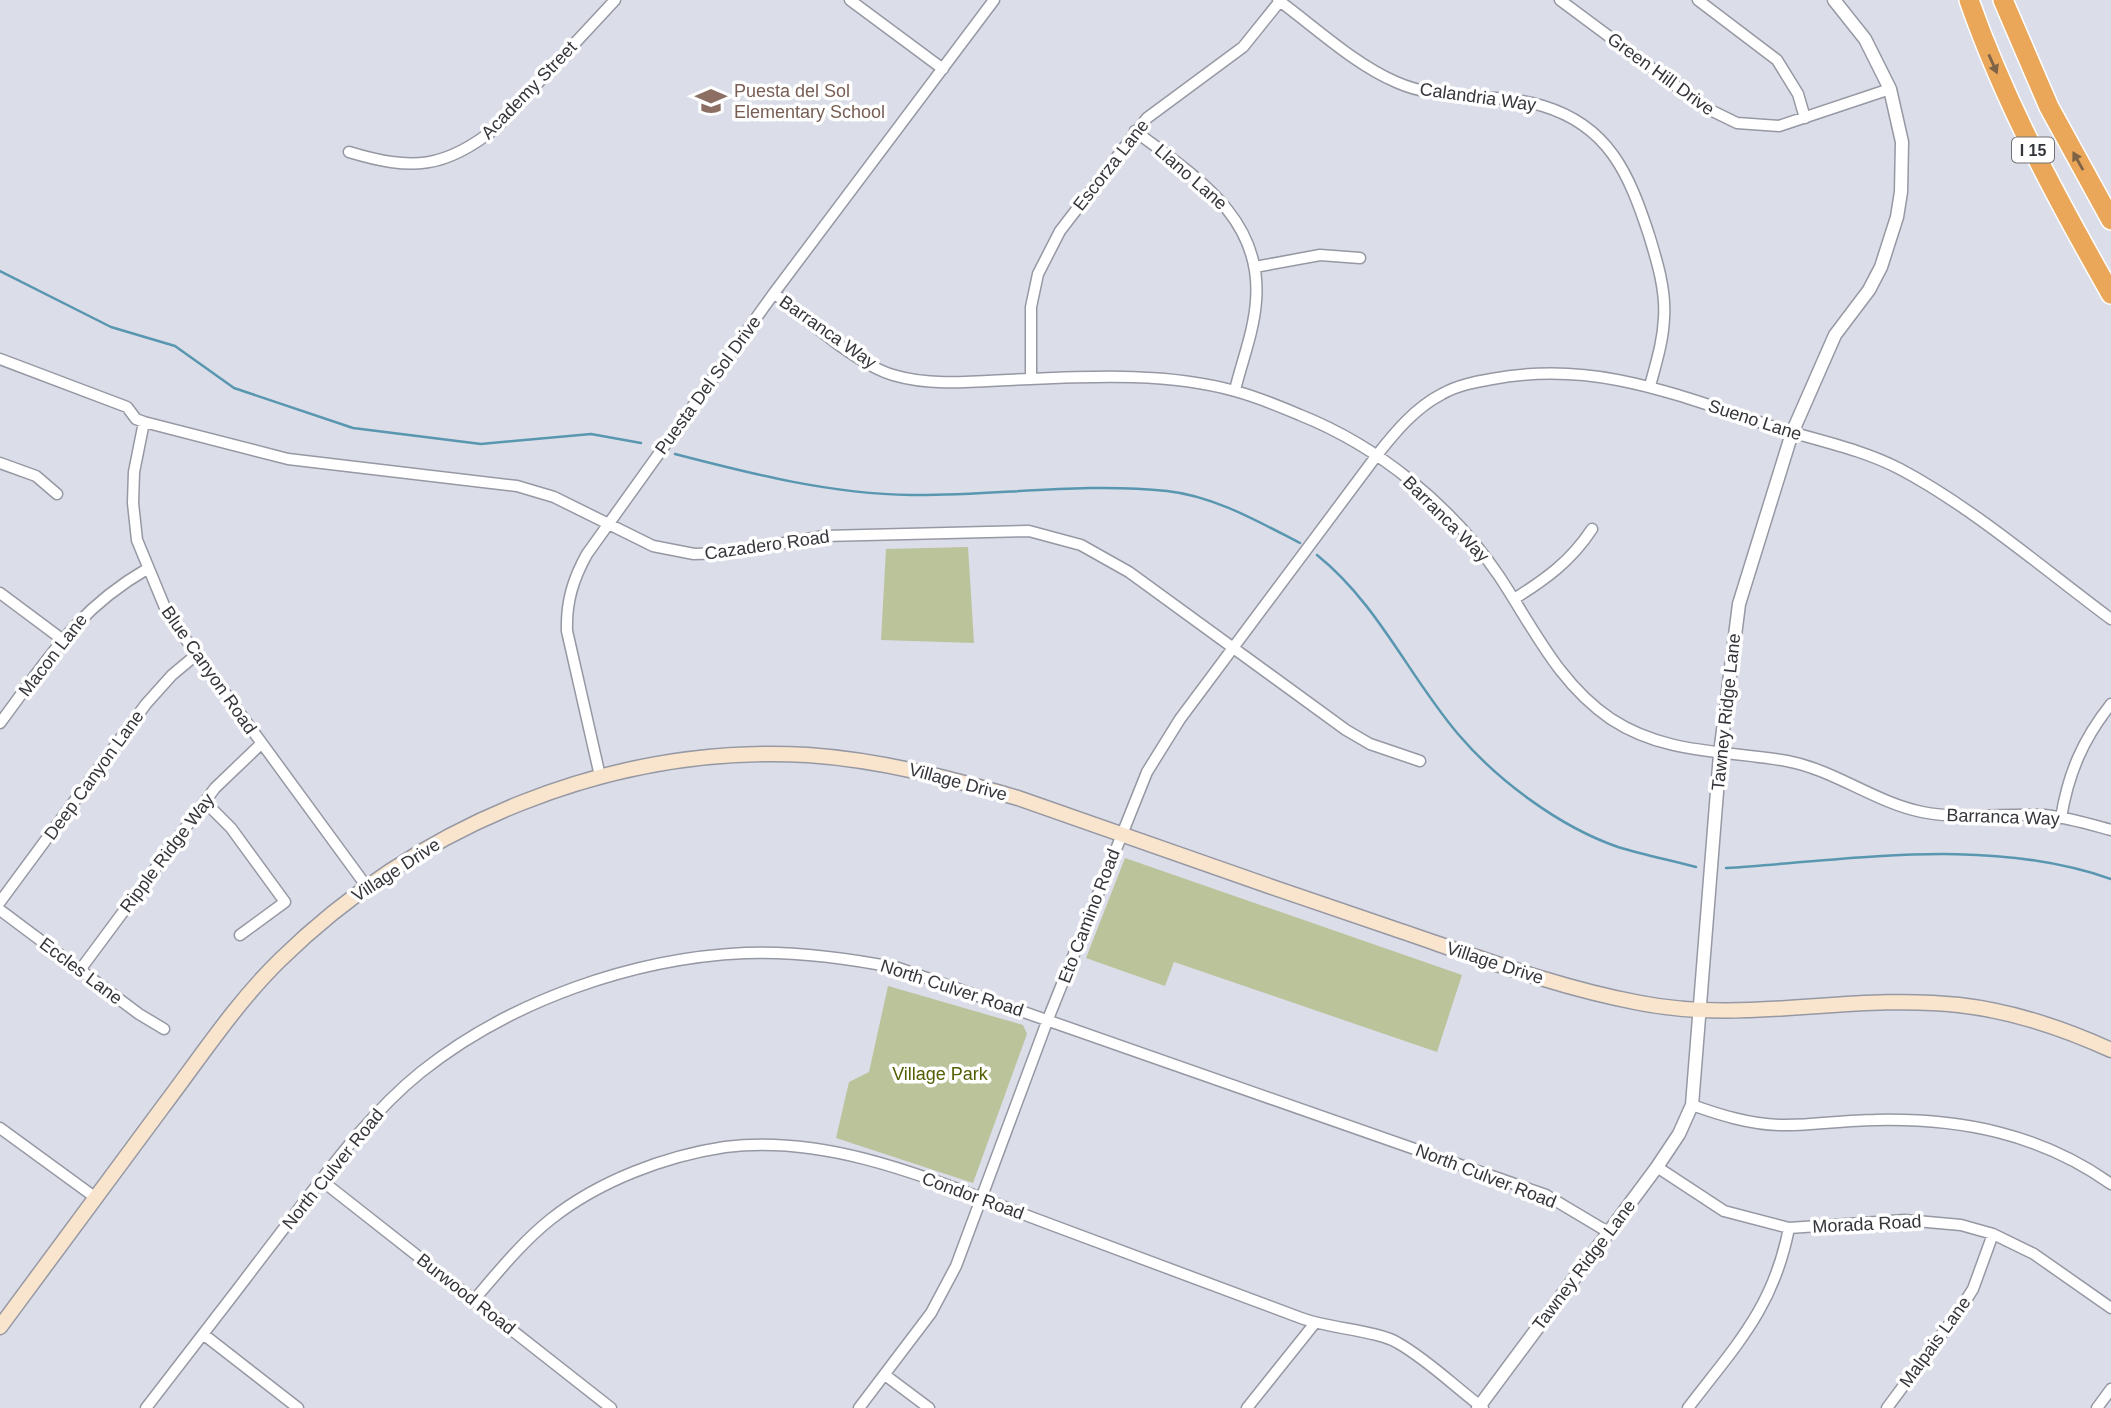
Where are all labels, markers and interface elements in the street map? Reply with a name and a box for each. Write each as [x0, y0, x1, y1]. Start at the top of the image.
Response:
street label: Green Hill Drive [1604, 29, 1718, 119]
street label: Academy Street [477, 37, 581, 143]
one-way arrow [1987, 54, 1999, 74]
street label: Calandria Way [1418, 79, 1538, 115]
place label: Puesta del Sol Elementary School [734, 81, 885, 122]
school or university icon: Puesta del Sol Elementary School [694, 84, 728, 118]
street label: Escorza Lane [1069, 115, 1153, 215]
road number: I 15 [2012, 138, 2054, 162]
street label: Llano Lane [1151, 140, 1231, 214]
one-way arrow [2072, 151, 2084, 170]
street label: Barranca Way [776, 291, 880, 373]
street label: Puesta Del Sol Drive [651, 312, 765, 458]
street label: Sueno Lane [1706, 395, 1804, 445]
street label: Barranca Way [1399, 472, 1493, 566]
street label: Cazadero Road [703, 526, 831, 564]
street label: Blue Canyon Road [157, 602, 261, 738]
street label: Macon Lane [15, 610, 91, 700]
street label: Tawney Ridge Lane [1708, 632, 1744, 792]
street label: Deep Canyon Lane [40, 706, 148, 844]
street label: Village Drive [907, 759, 1009, 805]
street label: Ripple Ridge Way [116, 790, 218, 916]
street label: Barranca Way [1946, 805, 2060, 829]
street label: Village Drive [348, 834, 444, 906]
street label: Eto Camino Road [1054, 846, 1124, 986]
street label: Eccles Lane [36, 934, 126, 1008]
street label: Village Drive [1444, 938, 1546, 988]
street label: North Culver Road [878, 955, 1026, 1021]
park label: Village Park [892, 1064, 989, 1084]
street label: North Culver Road [278, 1105, 388, 1233]
street label: North Culver Road [1413, 1140, 1559, 1212]
street label: Condor Road [919, 1168, 1027, 1224]
street label: Tawney Ridge Lane [1528, 1196, 1640, 1334]
street label: Morada Road [1812, 1211, 1922, 1237]
street label: Burwood Road [413, 1249, 519, 1339]
street label: Malpais Lane [1895, 1293, 1975, 1391]

